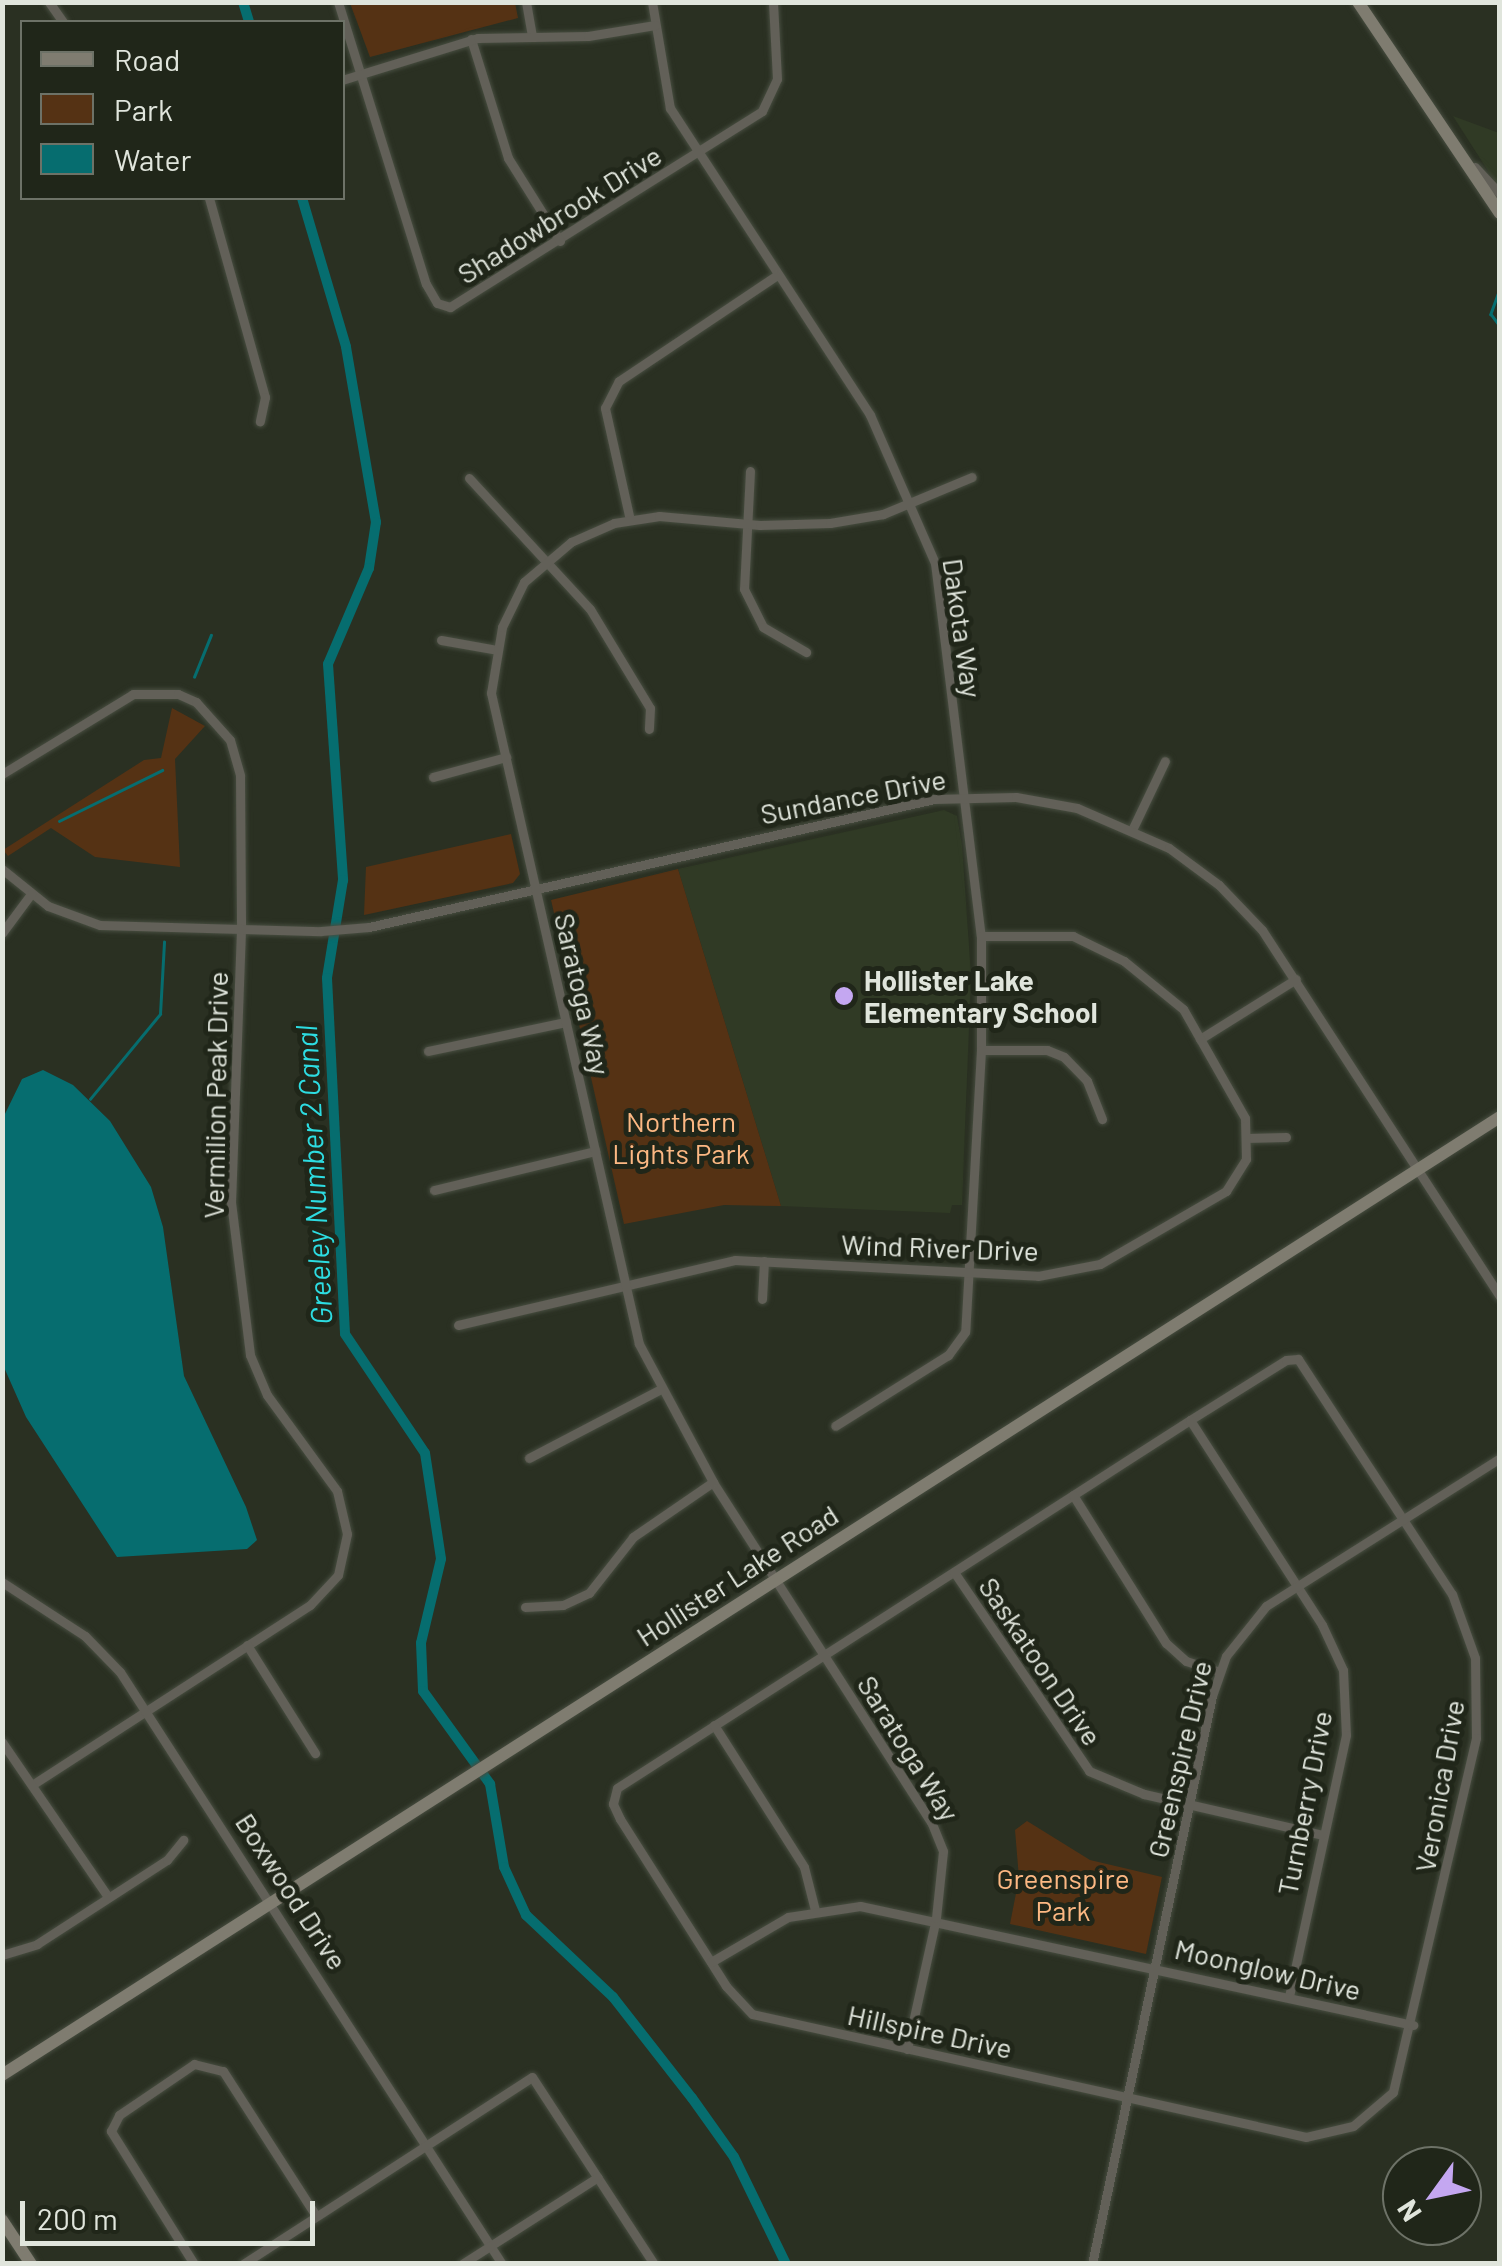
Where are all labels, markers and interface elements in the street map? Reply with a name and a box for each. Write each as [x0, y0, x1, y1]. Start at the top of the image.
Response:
legend [20, 20, 345, 200]
text: Road [114, 41, 180, 77]
text: Park [114, 91, 173, 127]
street label: Shadowbrook Drive [451, 138, 667, 290]
text: Water [114, 141, 192, 177]
street label: Dakota Way [937, 556, 989, 700]
street label: Sundance Drive [757, 762, 949, 830]
street label: Saratoga Way [548, 910, 618, 1078]
place label: Hollister Lake Elementary School [864, 963, 1097, 1029]
street label: Vermilion Peak Drive [196, 971, 234, 1219]
marker: Hollister Lake Elementary School [833, 985, 855, 1007]
water label: Greeley Number 2 Canal [287, 1024, 339, 1326]
park label: Northern Lights Park [612, 1104, 750, 1170]
street label: Wind River Drive [841, 1227, 1039, 1267]
street label: Hollister Lake Road [630, 1497, 844, 1653]
street label: Saskatoon Drive [972, 1571, 1110, 1751]
street label: Greenspire Drive [1140, 1657, 1218, 1861]
street label: Saratoga Way [851, 1669, 967, 1827]
street label: Veronica Drive [1407, 1697, 1471, 1875]
street label: Turnberry Drive [1270, 1708, 1338, 1898]
street label: Boxwood Drive [229, 1807, 355, 1975]
park label: Greenspire Park [996, 1861, 1130, 1927]
street label: Moonglow Drive [1172, 1931, 1364, 2007]
street label: Hillspire Drive [845, 1997, 1015, 2065]
north arrow [1382, 2146, 1482, 2246]
scale bar [25, 2181, 320, 2243]
text: N [1389, 2194, 1428, 2228]
text: 200 m [37, 2200, 118, 2236]

